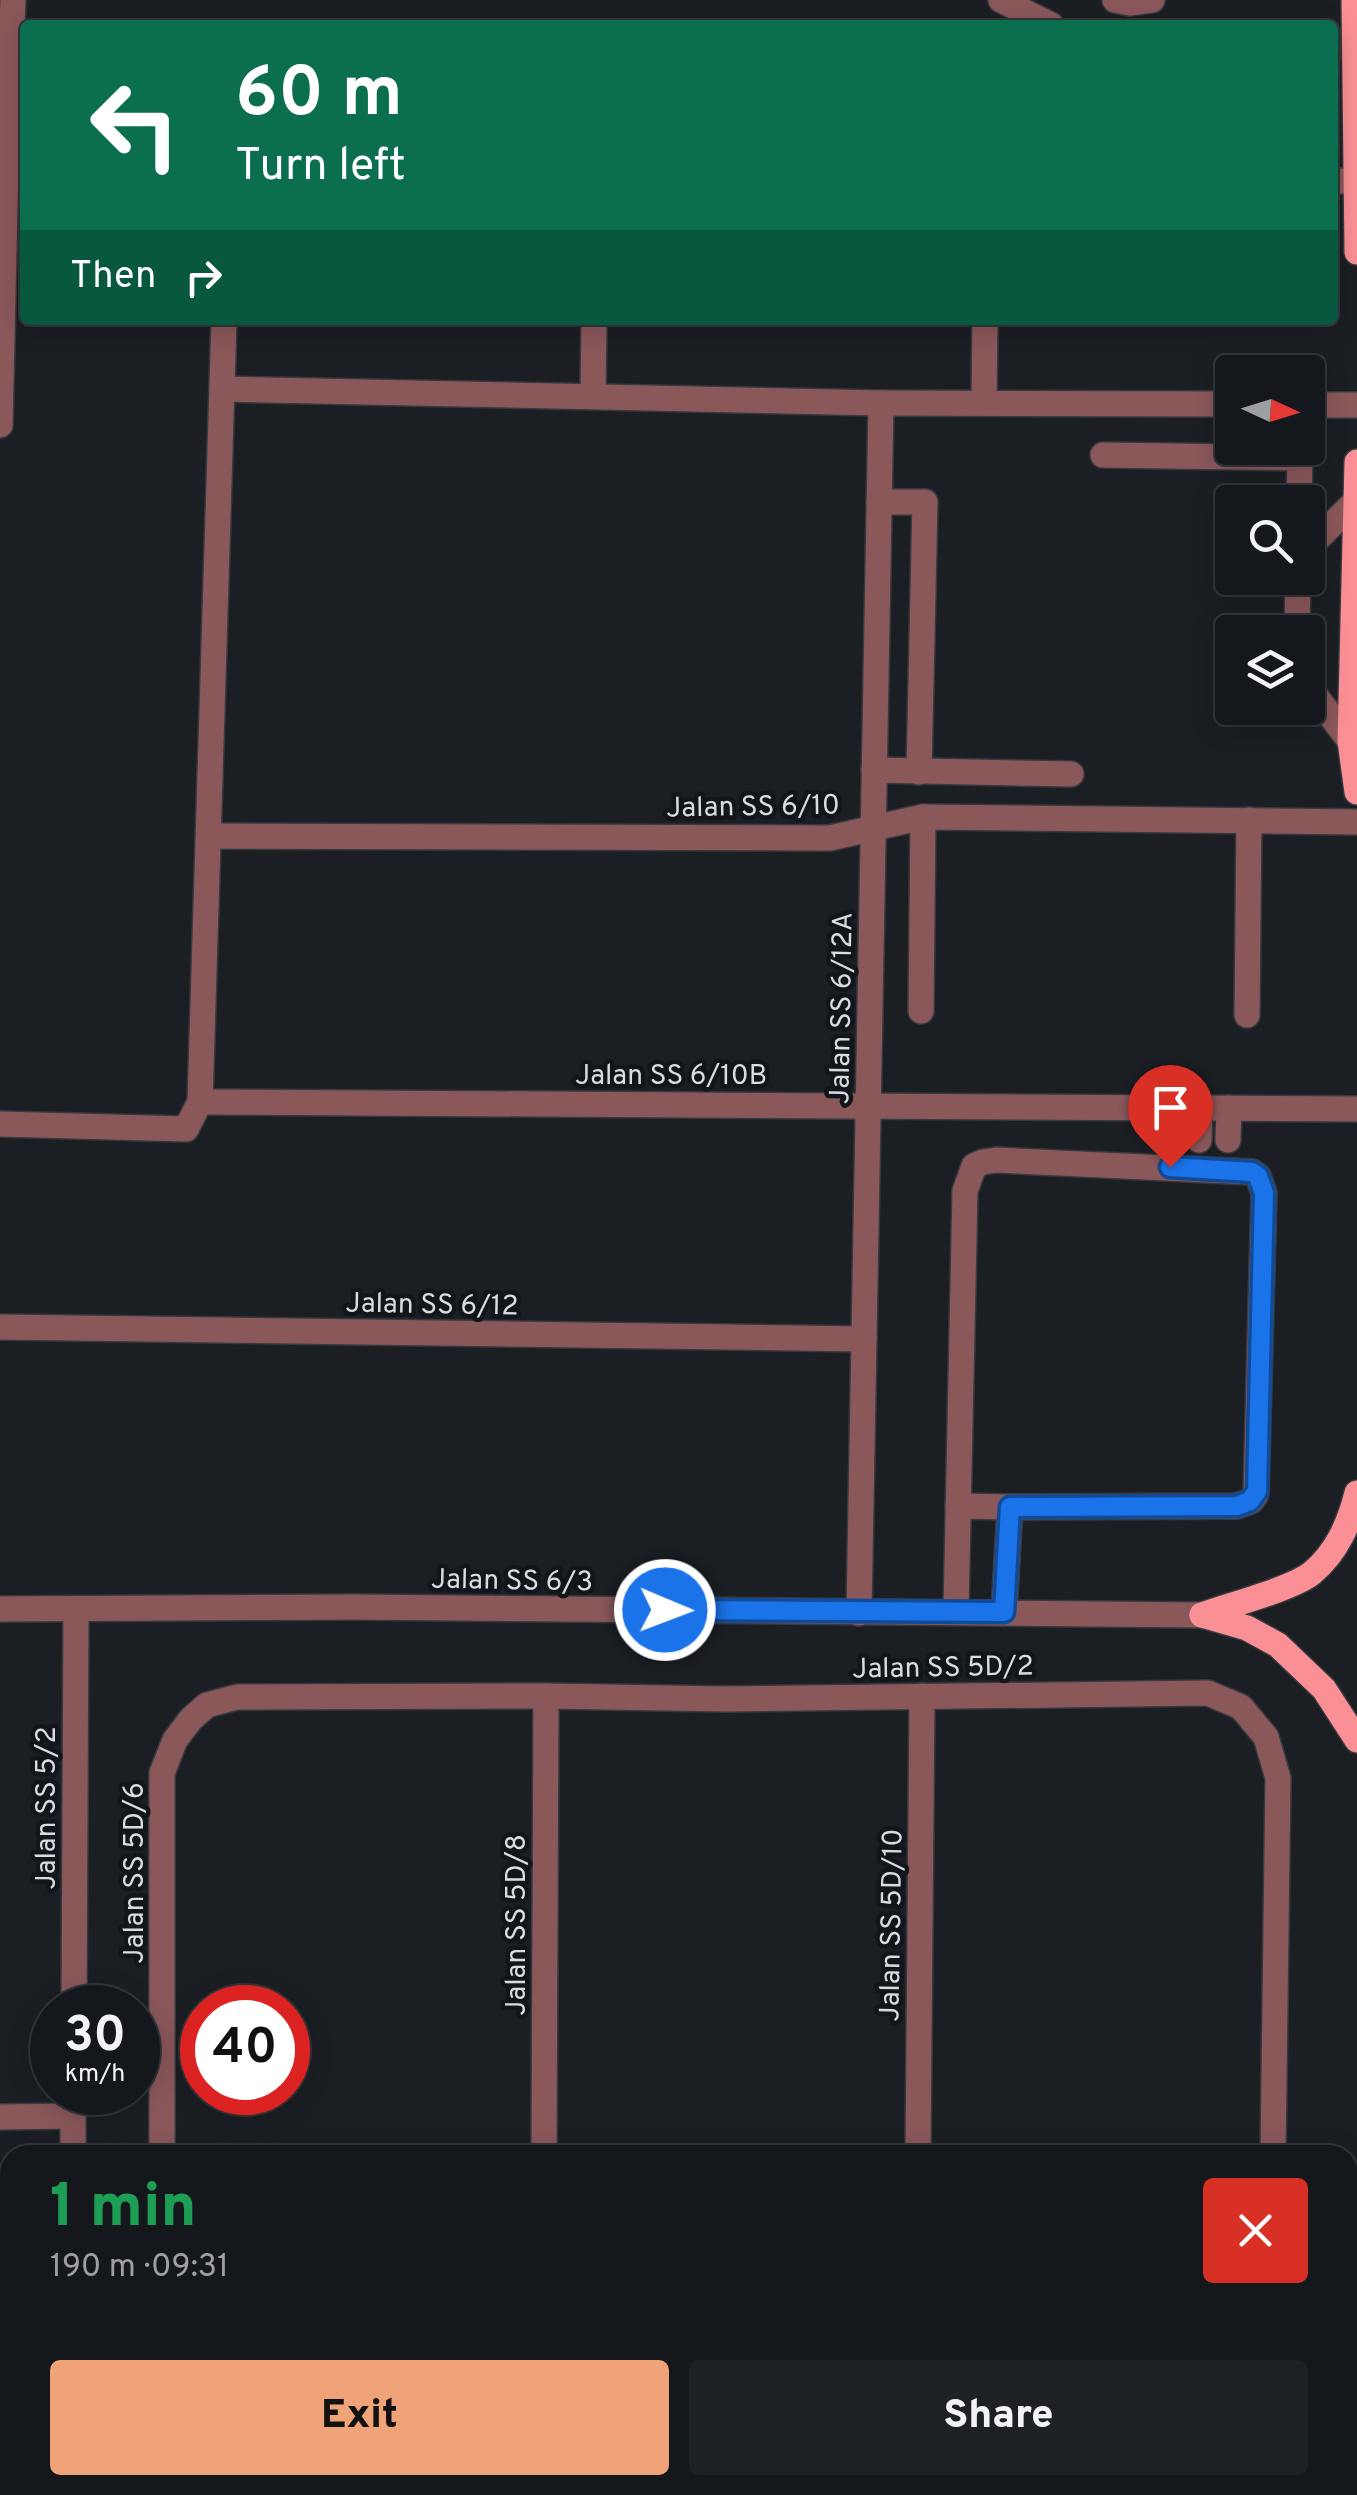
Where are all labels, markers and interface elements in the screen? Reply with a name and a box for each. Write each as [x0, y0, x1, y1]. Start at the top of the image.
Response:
text: 60 m [235, 52, 403, 141]
icon: left [70, 60, 200, 190]
text: Turn left [235, 139, 406, 196]
icon: right [176, 250, 231, 305]
text: Then [70, 253, 156, 302]
north arrow [1215, 355, 1325, 465]
map controls [1215, 355, 1325, 725]
button: search [1215, 485, 1325, 595]
button: layers [1215, 615, 1325, 725]
street label: Jalan SS 6/10 [666, 788, 840, 828]
street label: Jalan SS 6/12A [823, 912, 863, 1104]
street label: Jalan SS 6/10B [575, 1059, 767, 1095]
pin [1128, 1065, 1213, 1168]
icon: arrive [1143, 1080, 1198, 1135]
street label: Jalan SS 6/12 [345, 1286, 519, 1326]
position arrow [613, 1558, 717, 1662]
street label: Jalan SS 6/3 [431, 1563, 593, 1601]
street label: Jalan SS 5D/2 [852, 1649, 1034, 1689]
street label: Jalan SS 5/2 [30, 1726, 66, 1890]
street label: Jalan SS 5D/6 [118, 1782, 154, 1964]
street label: Jalan SS 5D/10 [873, 1828, 913, 2022]
street label: Jalan SS 5D/8 [500, 1834, 536, 2016]
speed limit sign: 40 [180, 1985, 310, 2115]
text: 30 [64, 2006, 126, 2069]
text: km/h [65, 2059, 125, 2091]
text: 1 min [50, 2172, 197, 2248]
button: close [1203, 2178, 1308, 2283]
text: 190 m · 09:31 [50, 2248, 229, 2288]
button: Exit [50, 2360, 669, 2475]
button: Share [689, 2360, 1308, 2475]

